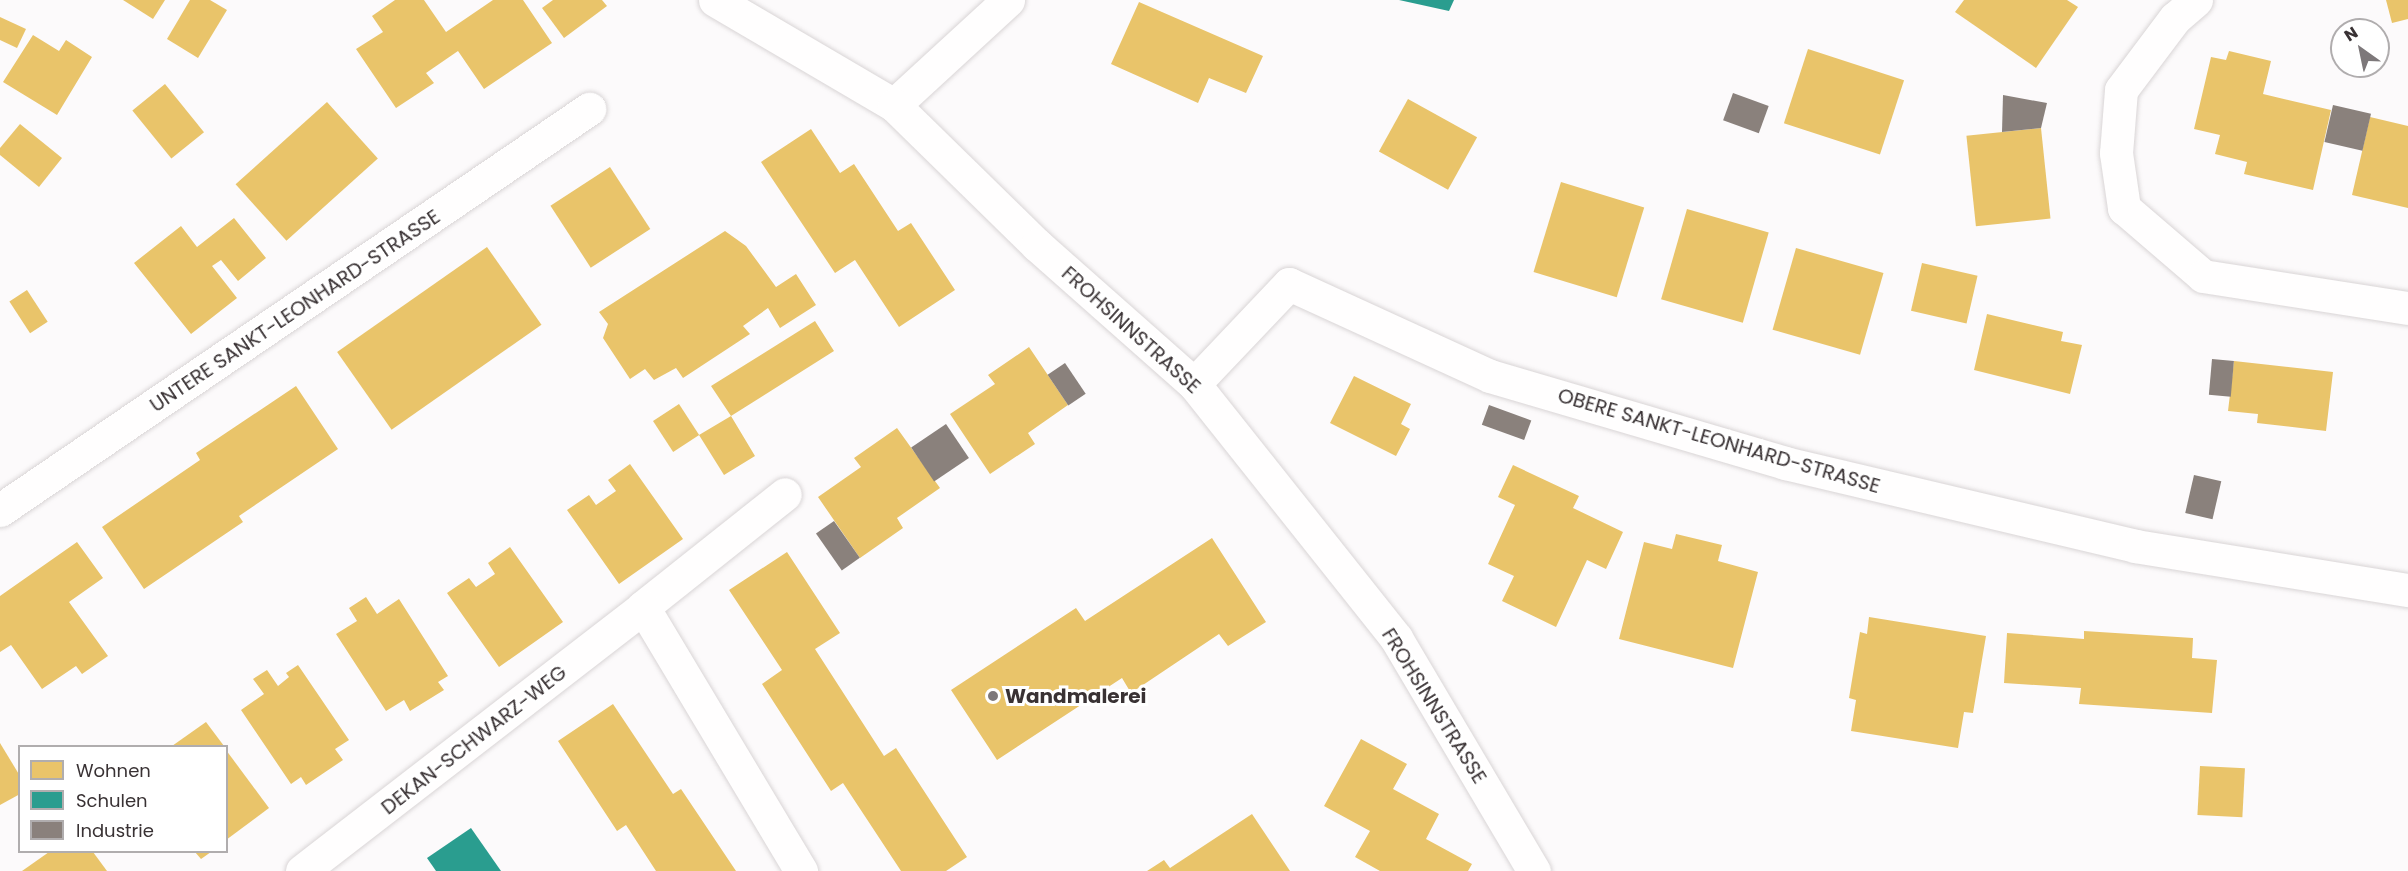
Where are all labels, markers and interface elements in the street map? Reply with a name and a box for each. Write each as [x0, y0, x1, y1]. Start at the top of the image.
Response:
north arrow [2330, 18, 2390, 78]
text: N [2340, 21, 2362, 47]
street label: UNTERE SANKT-LEONHARD-STRASSE [145, 205, 445, 417]
street label: FROHSINNSTRASSE [1057, 261, 1205, 399]
street label: OBERE SANKT-LEONHARD-STRASSE [1555, 383, 1883, 499]
street label: FROHSINNSTRASSE [1377, 624, 1491, 788]
street label: DEKAN-SCHWARZ-WEG [377, 660, 571, 820]
place label: Wandmalerei [1005, 684, 1146, 708]
marker: Wandmalerei [986, 689, 1000, 703]
legend [18, 745, 228, 853]
text: Wohnen [76, 758, 151, 783]
text: Schulen [76, 788, 148, 813]
text: Industrie [76, 818, 154, 843]

